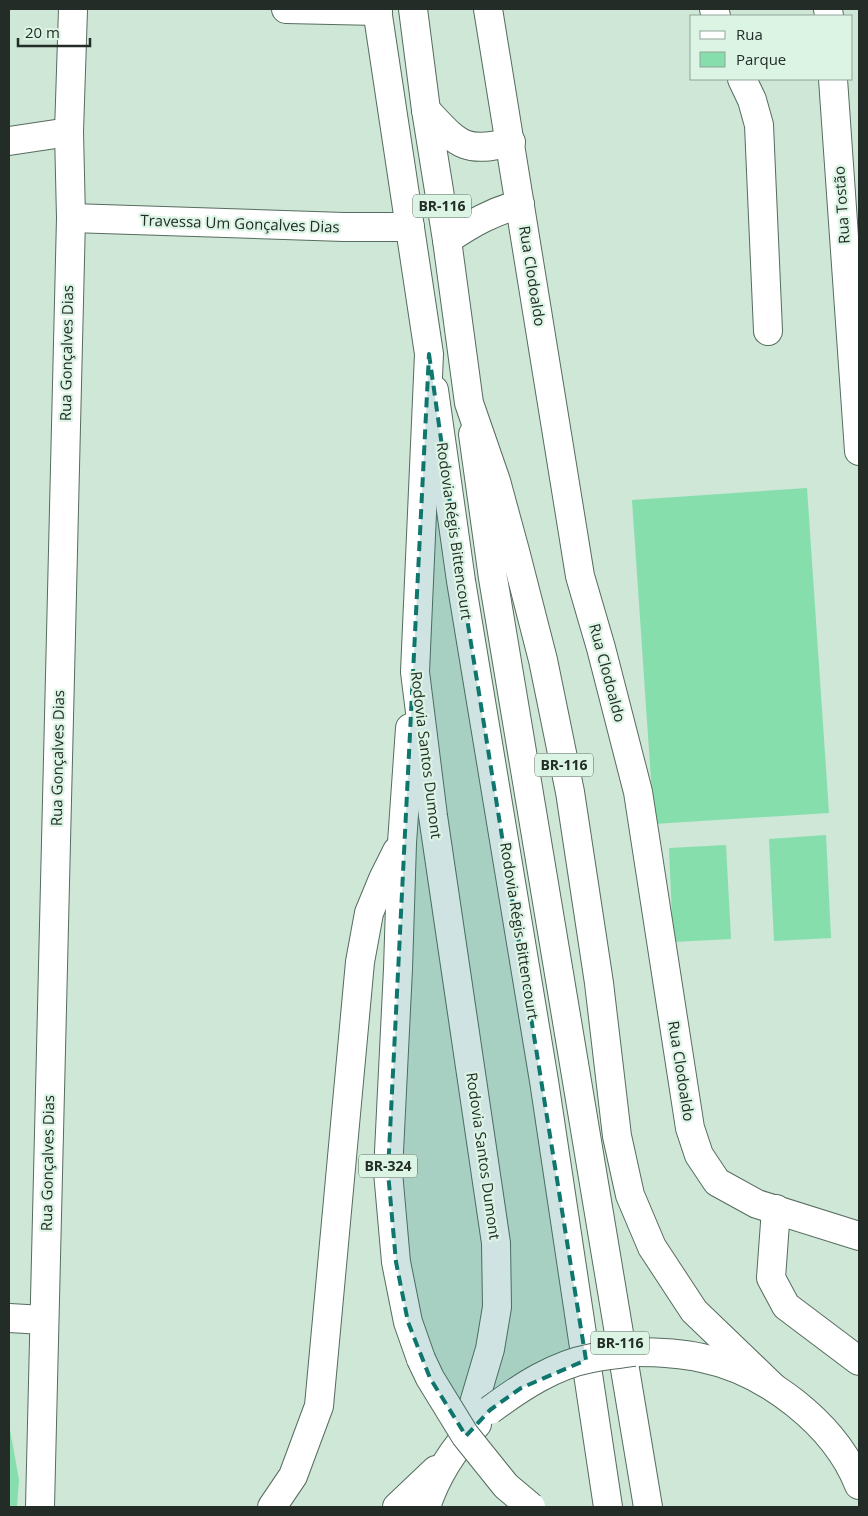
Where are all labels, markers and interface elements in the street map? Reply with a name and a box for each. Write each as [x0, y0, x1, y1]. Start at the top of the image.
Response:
scale bar [18, 15, 90, 47]
legend [690, 15, 853, 80]
text: 20 m [25, 22, 60, 42]
text: Rua [736, 24, 763, 44]
text: Parque [736, 49, 786, 69]
street label: Rua Tostão [828, 166, 854, 245]
road number: BR-116 [413, 195, 471, 218]
street label: Travessa Um Gonçalves Dias [140, 210, 340, 236]
street label: Rua Clodoaldo [515, 224, 551, 328]
street label: Rua Gonçalves Dias [55, 285, 77, 421]
street label: Rodovia Régis Bittencourt [433, 441, 477, 621]
street label: Rua Clodoaldo [585, 621, 631, 724]
street label: Rodovia Santos Dumont [407, 670, 447, 840]
street label: Rua Gonçalves Dias [46, 690, 68, 826]
road number: BR-116 [535, 754, 593, 776]
street label: Rodovia Régis Bittencourt [496, 841, 544, 1021]
street label: Rua Clodoaldo [664, 1019, 700, 1123]
street label: Rodovia Santos Dumont [462, 1071, 506, 1241]
street label: Rua Gonçalves Dias [36, 1095, 58, 1231]
road number: BR-324 [359, 1154, 417, 1178]
road number: BR-116 [591, 1332, 649, 1355]

